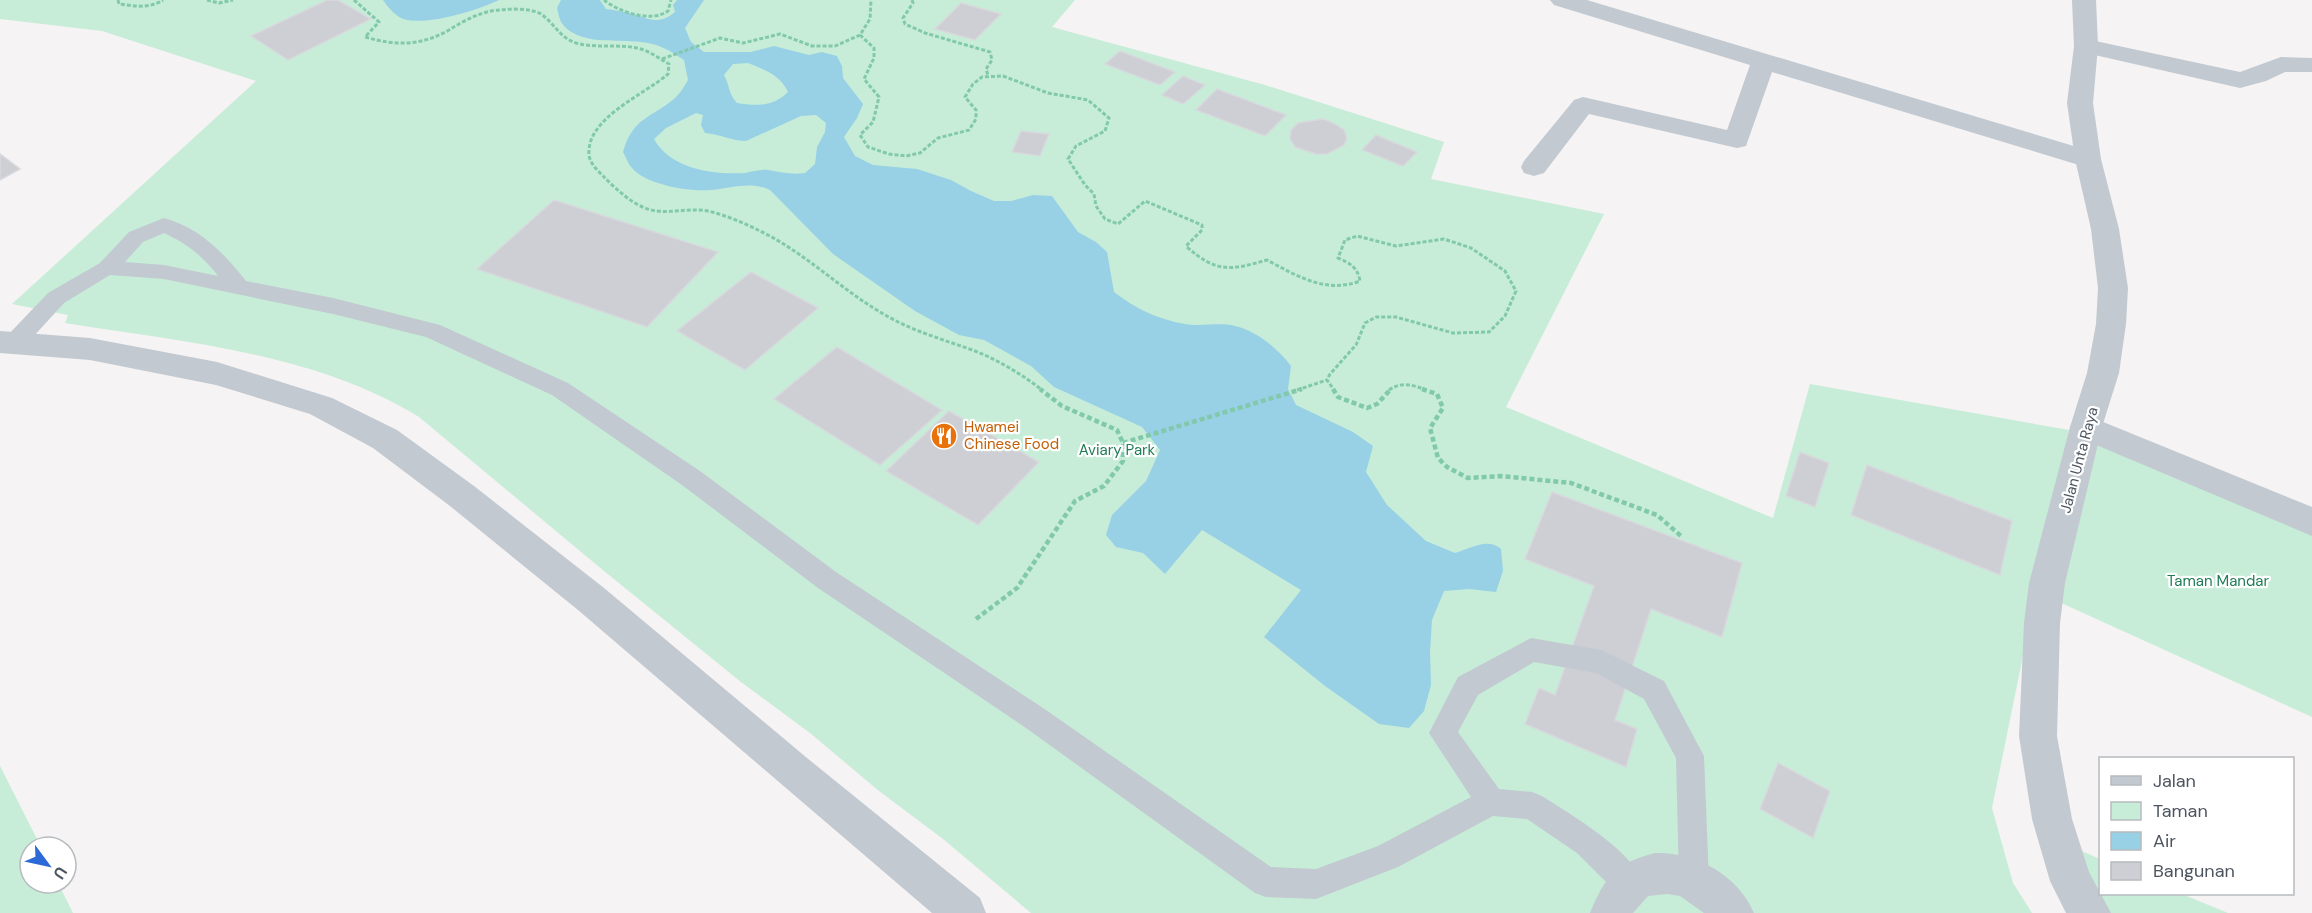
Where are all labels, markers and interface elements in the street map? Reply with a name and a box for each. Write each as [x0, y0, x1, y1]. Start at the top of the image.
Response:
street label: Jalan Unta Raya [2055, 405, 2103, 515]
place label: Hwamei Chinese Food [964, 417, 1059, 454]
restaurant icon: Hwamei Chinese Food [929, 421, 959, 451]
park label: Aviary Park [1079, 440, 1156, 460]
park label: Taman Mandar [2167, 571, 2269, 591]
legend [2099, 757, 2294, 895]
text: Jalan [2153, 769, 2196, 793]
text: Taman [2153, 799, 2208, 823]
text: Air [2153, 829, 2176, 853]
north arrow [18, 835, 78, 895]
text: Bangunan [2153, 859, 2235, 883]
text: U [48, 863, 72, 883]

